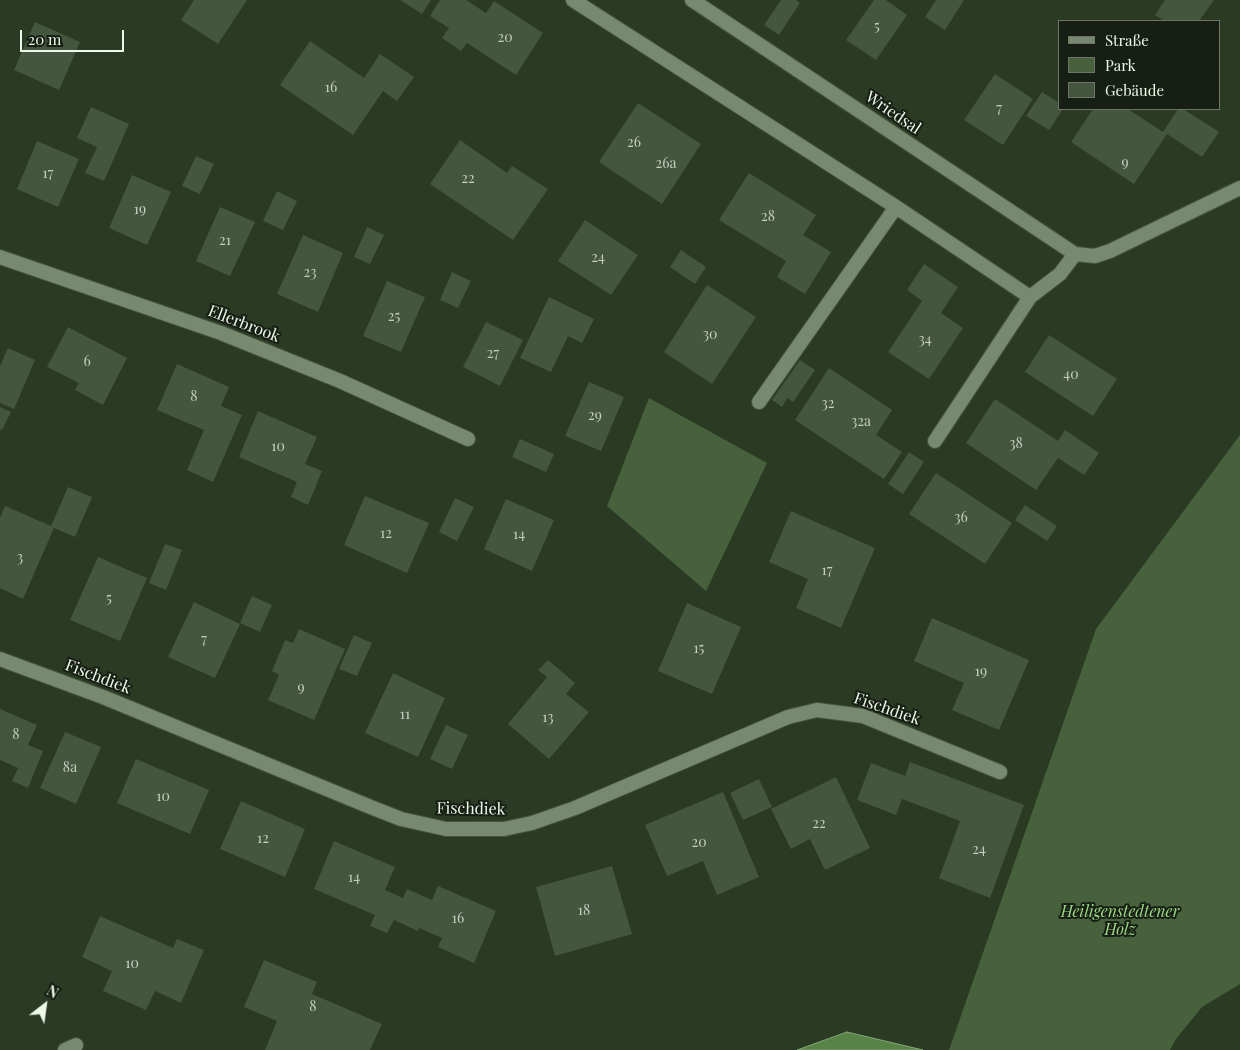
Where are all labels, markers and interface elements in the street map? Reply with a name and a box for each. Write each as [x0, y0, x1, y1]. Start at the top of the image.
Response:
house number: 5 [874, 19, 880, 35]
scale bar [22, 20, 126, 52]
legend [1058, 20, 1220, 110]
text: 20 m [28, 29, 61, 49]
house number: 20 [497, 30, 513, 46]
text: Straße [1105, 30, 1149, 50]
text: Park [1105, 55, 1136, 75]
house number: 16 [325, 80, 337, 96]
text: Gebäude [1105, 80, 1164, 100]
street label: Wriedsal [862, 88, 924, 138]
house number: 7 [996, 101, 1002, 117]
house number: 26 [627, 135, 641, 151]
house number: 9 [1121, 155, 1129, 171]
house number: 26a [656, 156, 676, 172]
house number: 17 [43, 166, 53, 182]
house number: 22 [461, 171, 475, 187]
house number: 19 [134, 202, 146, 218]
house number: 28 [761, 209, 775, 225]
house number: 21 [219, 233, 231, 249]
house number: 24 [591, 250, 605, 266]
house number: 23 [303, 265, 317, 281]
street label: Ellerbrook [205, 301, 283, 347]
house number: 25 [388, 309, 400, 325]
house number: 30 [703, 327, 717, 343]
house number: 34 [918, 332, 932, 348]
house number: 27 [487, 346, 499, 362]
house number: 6 [83, 354, 91, 370]
house number: 40 [1063, 367, 1079, 383]
house number: 8 [190, 389, 198, 405]
house number: 32 [821, 396, 835, 412]
house number: 29 [588, 408, 602, 424]
house number: 32a [851, 414, 871, 430]
house number: 38 [1009, 436, 1023, 452]
house number: 10 [271, 439, 285, 455]
house number: 36 [954, 510, 968, 526]
house number: 12 [380, 526, 392, 542]
house number: 14 [513, 527, 525, 543]
house number: 3 [17, 550, 23, 566]
house number: 17 [822, 563, 832, 579]
house number: 5 [106, 591, 112, 607]
house number: 7 [201, 632, 207, 648]
house number: 15 [694, 641, 704, 657]
street label: Fischdiek [62, 656, 134, 698]
house number: 19 [975, 664, 987, 680]
house number: 9 [297, 680, 305, 696]
street label: Fischdiek [851, 689, 923, 729]
house number: 11 [400, 707, 410, 723]
house number: 13 [542, 710, 554, 726]
house number: 8 [12, 727, 20, 743]
house number: 8a [63, 760, 77, 776]
house number: 10 [156, 789, 170, 805]
street label: Fischdiek [436, 799, 506, 819]
house number: 22 [812, 816, 826, 832]
house number: 12 [257, 831, 269, 847]
house number: 20 [691, 835, 707, 851]
house number: 24 [972, 842, 986, 858]
house number: 14 [348, 870, 360, 886]
park label: Heiligenstedtener Holz [1061, 902, 1179, 940]
house number: 18 [578, 903, 590, 919]
house number: 16 [452, 911, 464, 927]
house number: 10 [125, 956, 139, 972]
north arrow [20, 980, 70, 1030]
text: N [44, 981, 62, 1002]
house number: 8 [309, 999, 317, 1015]

